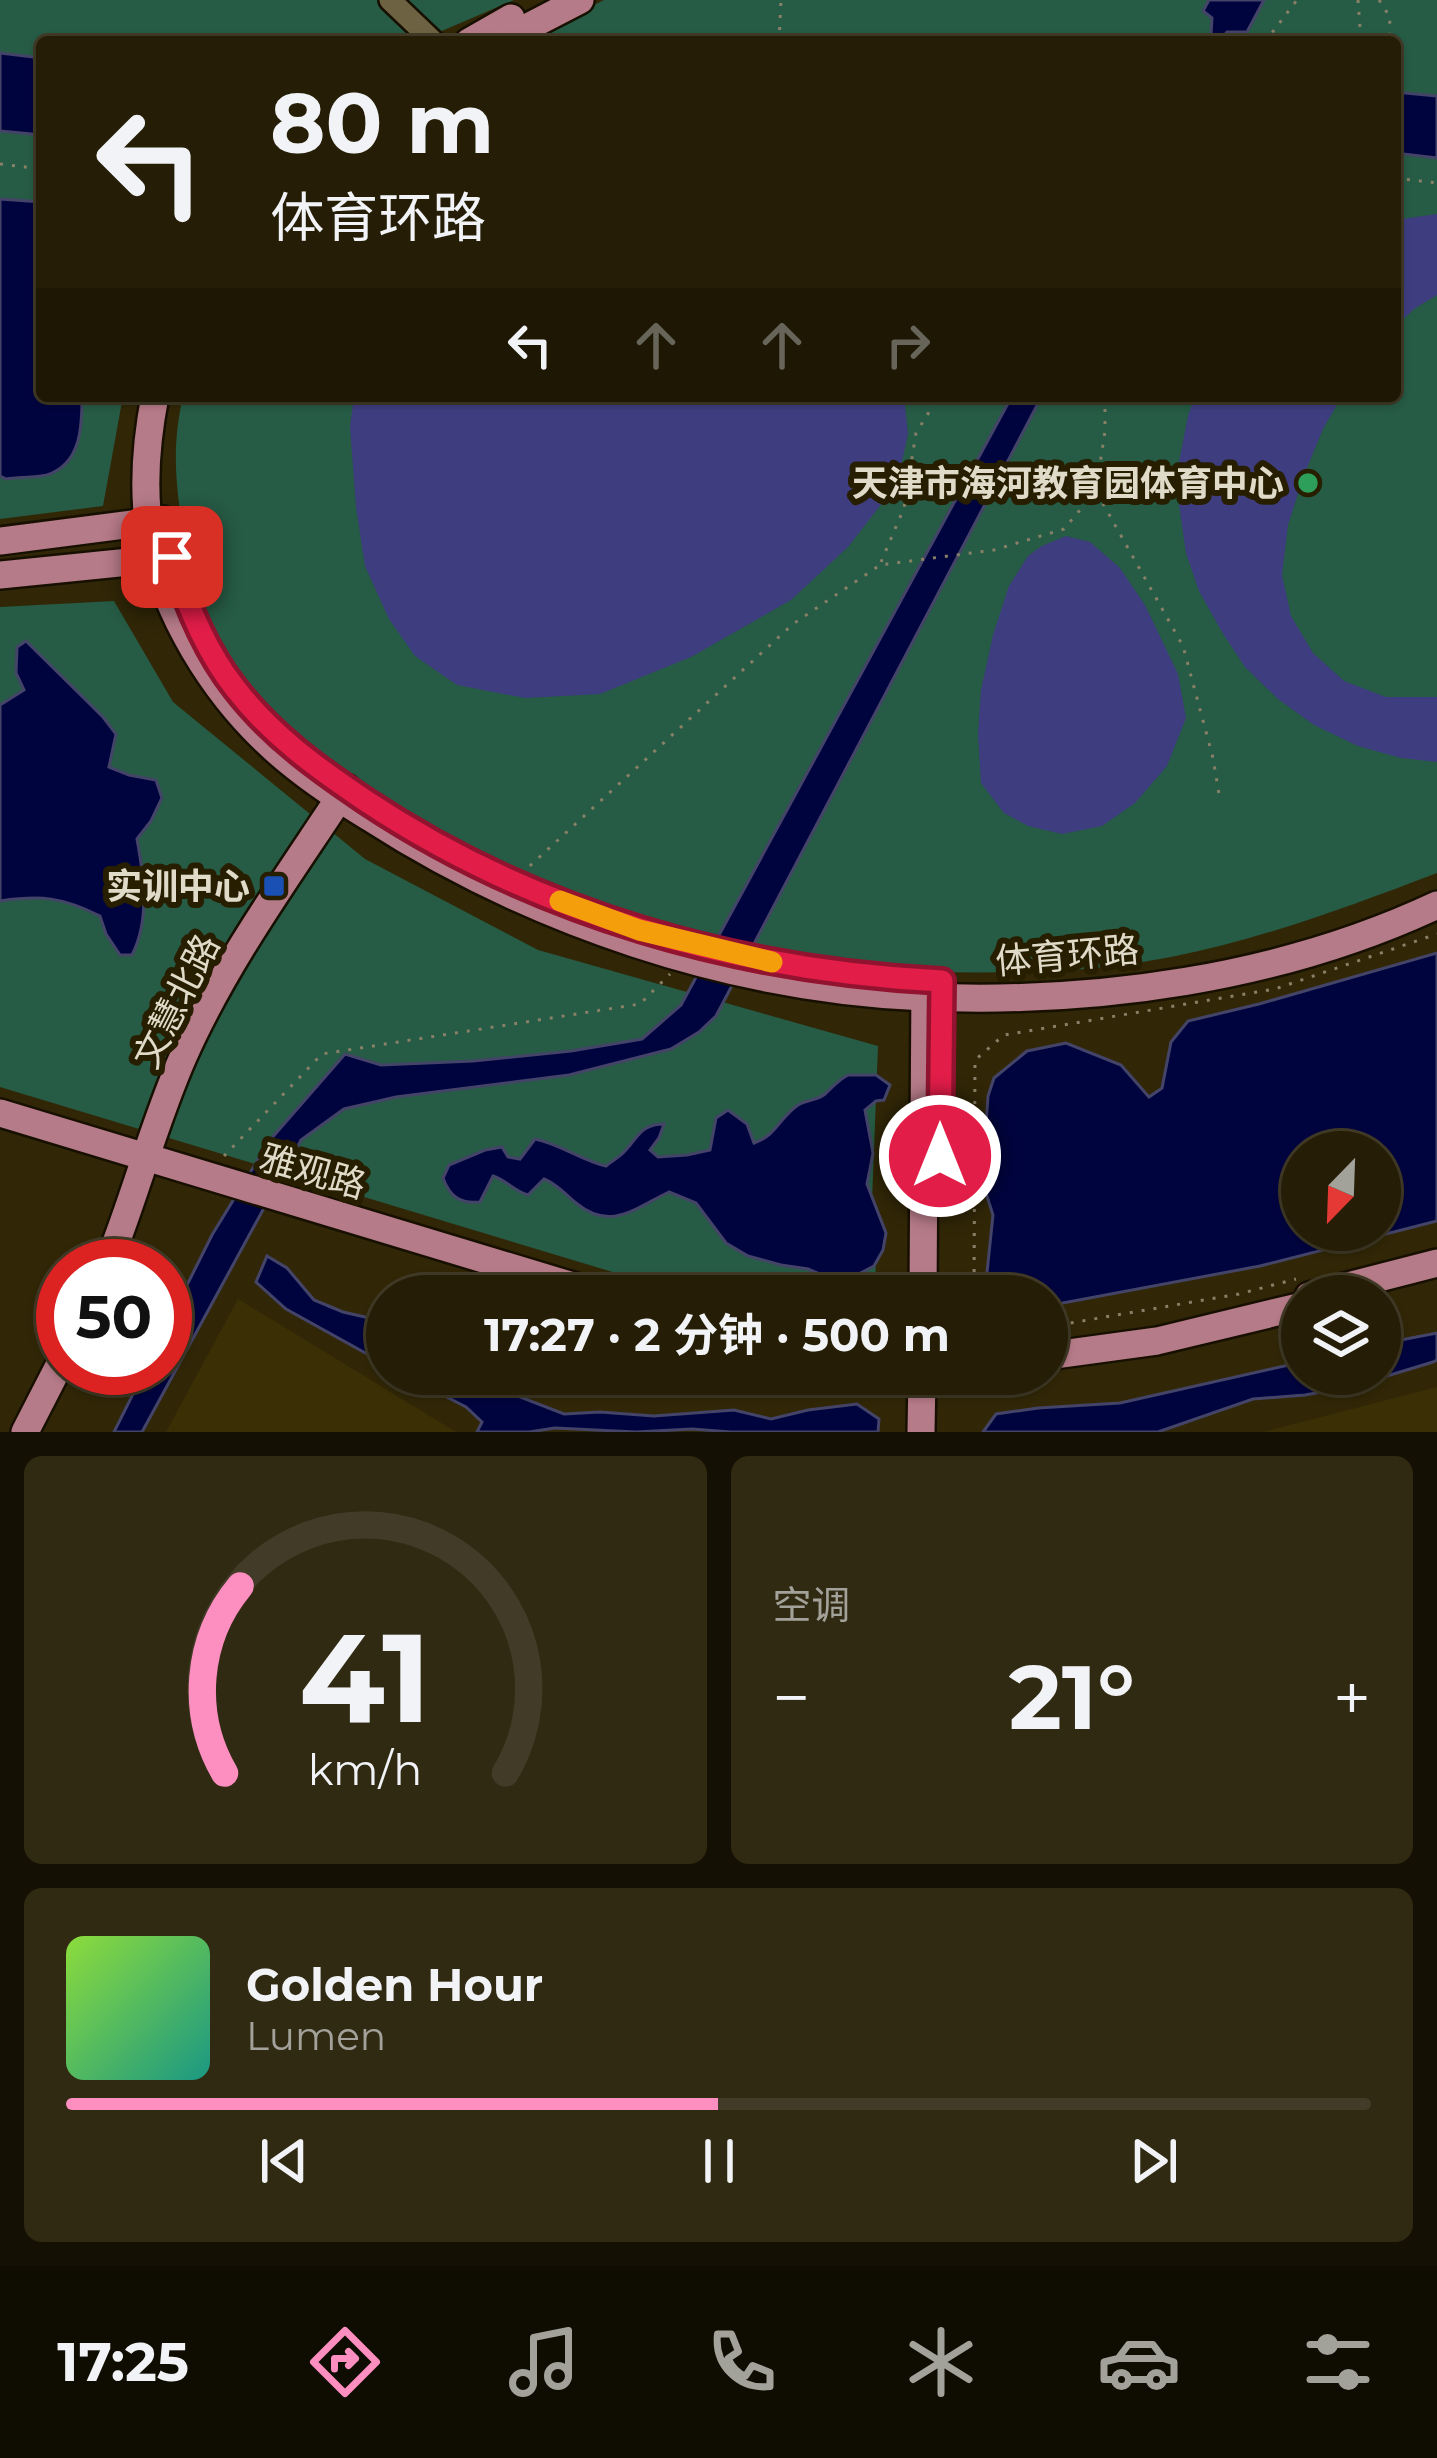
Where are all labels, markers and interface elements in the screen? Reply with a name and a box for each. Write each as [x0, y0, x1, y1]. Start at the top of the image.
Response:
text: 80 m [270, 72, 494, 174]
icon: left [72, 84, 228, 240]
text: 体育环路 [270, 185, 486, 251]
icon: left [497, 312, 563, 378]
icon: ahead [623, 312, 689, 378]
icon: ahead [749, 312, 815, 378]
icon: right [875, 312, 941, 378]
place label: 天津市海河教育园体育中心 [852, 461, 1284, 505]
marker: 天津市海河教育园体育中心 [1295, 470, 1321, 496]
pin [121, 506, 223, 608]
icon: arrive [139, 524, 205, 590]
place label: 实训中心 [106, 864, 250, 908]
marker: 实训中心 [261, 873, 287, 899]
street label: 文慧北路 [124, 927, 228, 1075]
street label: 体育环路 [993, 927, 1141, 983]
position arrow [877, 1093, 1003, 1219]
north arrow [1281, 1131, 1401, 1251]
map controls [1281, 1131, 1401, 1395]
street label: 雅观路 [255, 1135, 371, 1207]
speed limit sign: 50 [36, 1239, 192, 1395]
button: layers [1281, 1275, 1401, 1395]
text: 17:27 · 2 分钟 · 500 m [484, 1307, 950, 1362]
text: 空调 [773, 1581, 851, 1629]
text: 41 [299, 1601, 431, 1753]
text: 21° [1009, 1642, 1135, 1752]
text: − [773, 1657, 810, 1738]
text: + [1333, 1657, 1371, 1738]
text: km/h [308, 1743, 422, 1796]
text: Golden Hour [246, 1957, 543, 2012]
text: Lumen [246, 2012, 386, 2060]
icon: previous [251, 2128, 317, 2194]
icon: pause [686, 2128, 752, 2194]
icon: next [1121, 2128, 1187, 2194]
icon: directions [303, 2320, 387, 2404]
icon: music [502, 2320, 586, 2404]
icon: phone [700, 2320, 784, 2404]
icon: climate [899, 2320, 983, 2404]
icon: car [1097, 2320, 1181, 2404]
icon: filters [1296, 2320, 1380, 2404]
text: 17:25 [57, 2329, 189, 2395]

